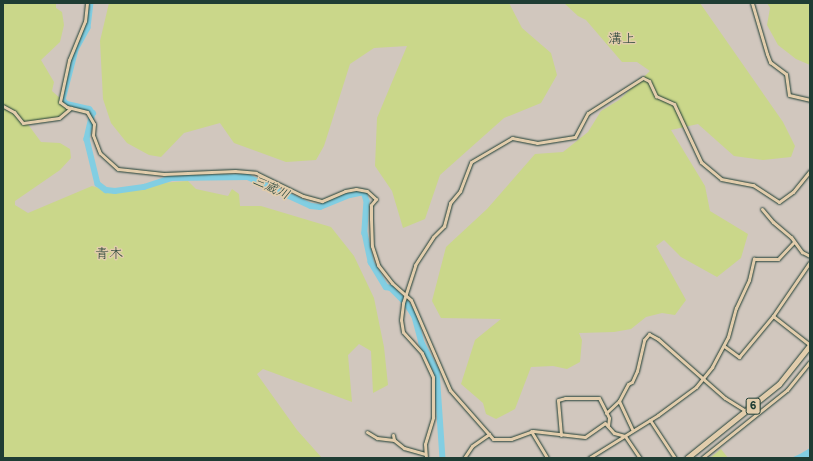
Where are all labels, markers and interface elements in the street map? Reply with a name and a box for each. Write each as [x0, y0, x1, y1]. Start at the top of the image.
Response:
district label: 溝上 [608, 31, 636, 47]
water label: 三蔵川 [250, 173, 292, 203]
district label: 青木 [95, 246, 123, 262]
road number: 6 [745, 397, 761, 415]

